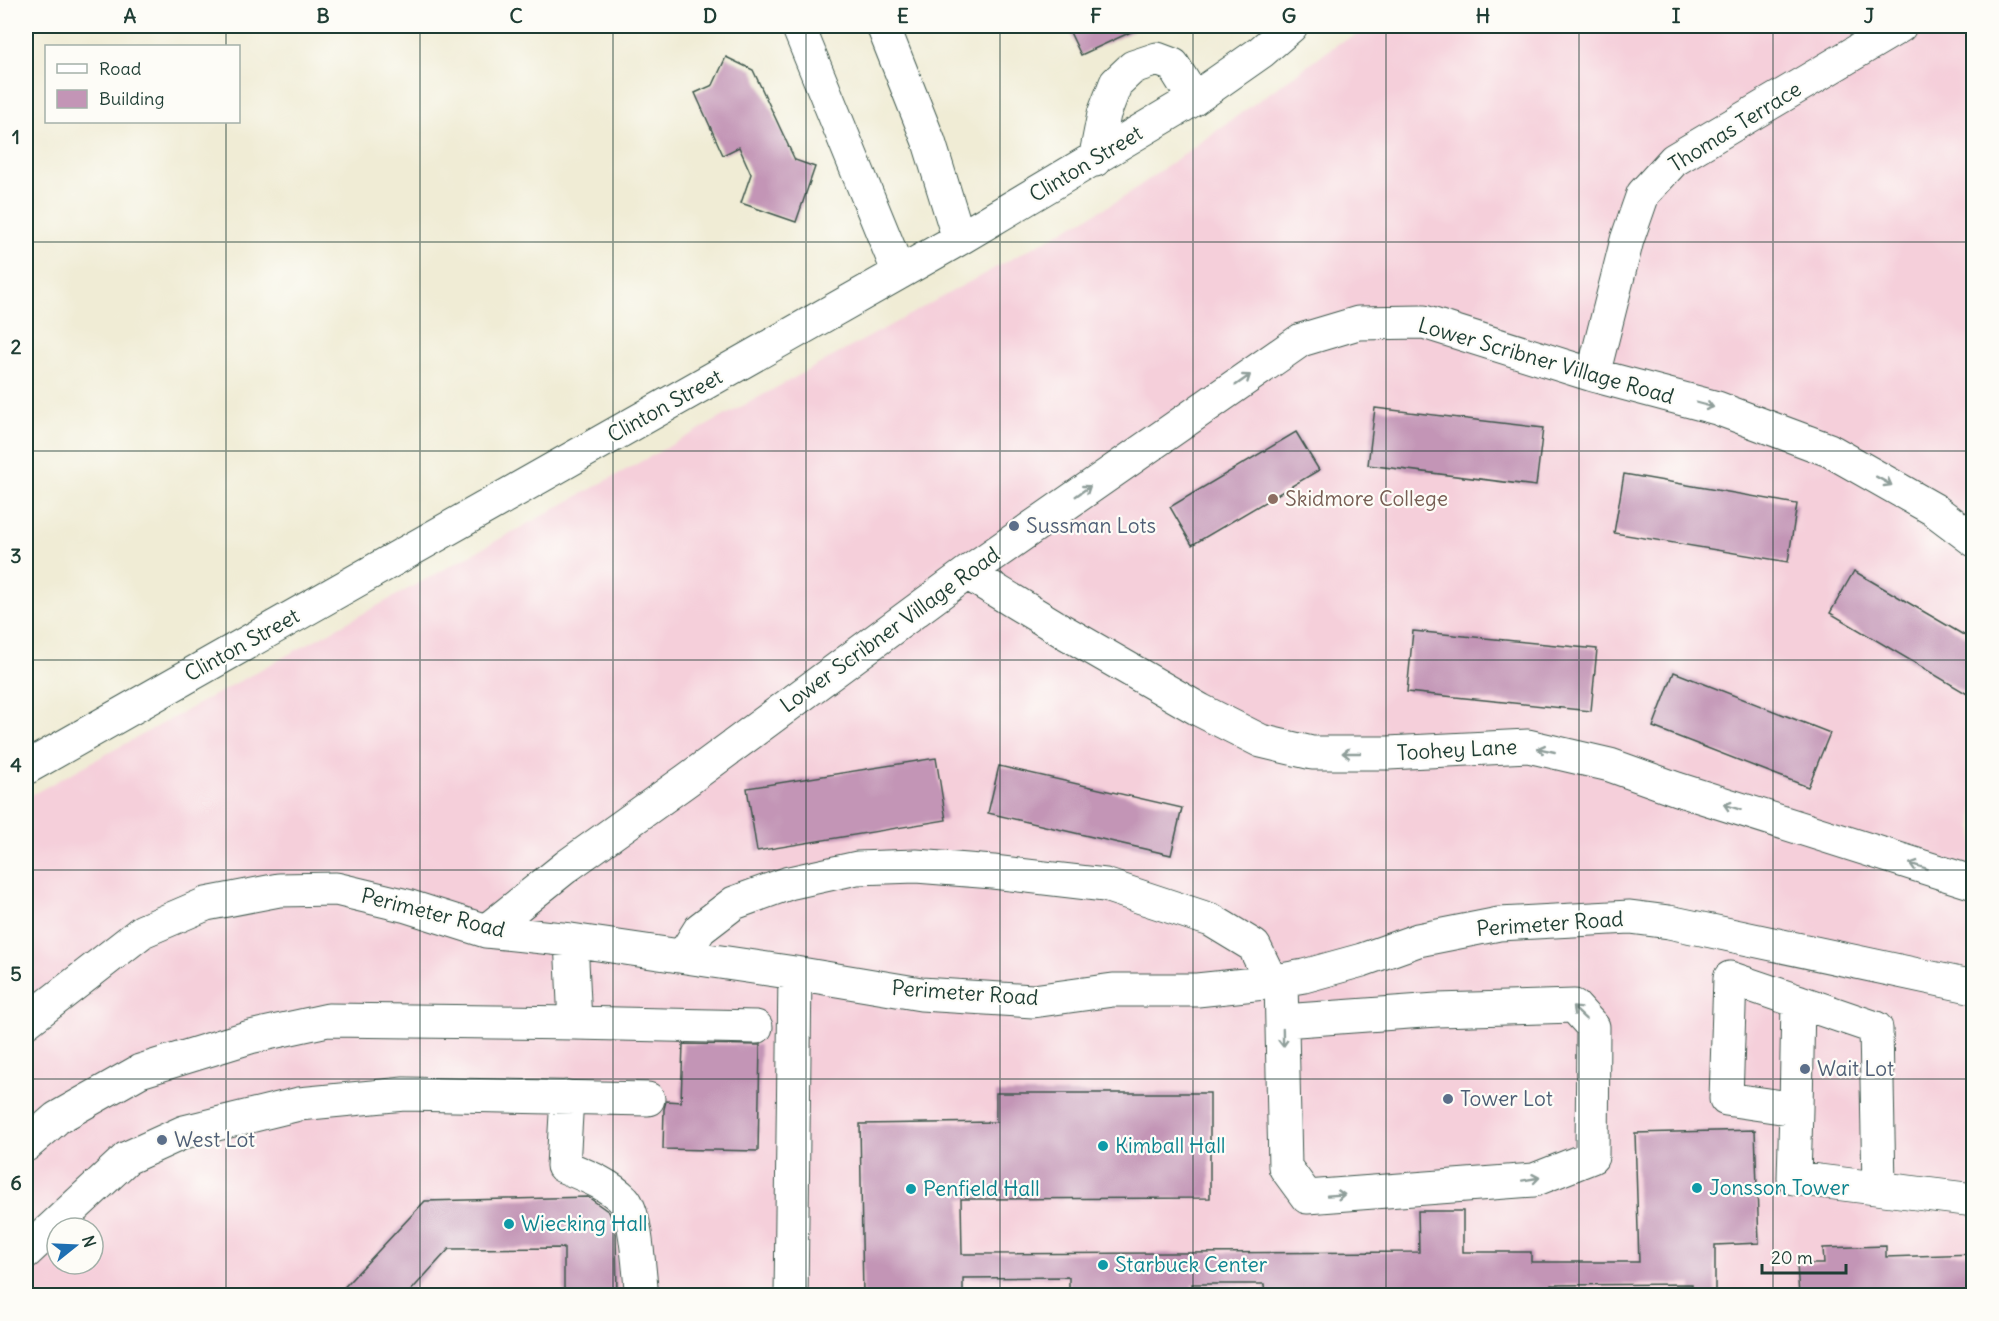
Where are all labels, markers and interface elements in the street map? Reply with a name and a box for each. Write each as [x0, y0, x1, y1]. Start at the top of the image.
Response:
text: A [124, 3, 137, 28]
text: B [316, 3, 330, 28]
text: C [509, 3, 523, 28]
text: D [703, 3, 717, 28]
text: E [897, 3, 909, 28]
text: F [1090, 3, 1102, 28]
text: G [1282, 3, 1296, 28]
text: H [1476, 3, 1490, 28]
text: I [1672, 3, 1681, 28]
text: J [1864, 3, 1875, 28]
legend [45, 45, 240, 123]
text: Road [99, 57, 142, 80]
street label: Thomas Terrace [1664, 75, 1806, 178]
text: Building [99, 87, 164, 110]
street label: Clinton Street [1024, 119, 1147, 208]
text: 1 [12, 124, 20, 149]
street label: Lower Scribner Village Road [1415, 311, 1677, 410]
text: 2 [11, 334, 22, 359]
street label: Clinton Street [603, 363, 727, 448]
one-way arrow [1235, 374, 1251, 386]
one-way arrow [1696, 400, 1715, 411]
one-way arrow [1875, 475, 1892, 487]
one-way arrow [1075, 485, 1091, 497]
place label: Skidmore College [1285, 485, 1448, 512]
marker: Skidmore College [1266, 492, 1280, 506]
place label: Sussman Lots [1026, 512, 1156, 539]
marker: Sussman Lots [1007, 519, 1021, 533]
street label: Lower Scribner Village Road [775, 541, 1005, 718]
text: 3 [10, 543, 22, 568]
street label: Clinton Street [180, 602, 304, 687]
street label: Toohey Lane [1396, 733, 1518, 766]
one-way arrow [1536, 744, 1556, 755]
one-way arrow [1342, 747, 1362, 759]
text: 4 [10, 752, 22, 777]
one-way arrow [1723, 801, 1742, 812]
one-way arrow [1909, 860, 1928, 871]
street label: Perimeter Road [358, 882, 508, 943]
street label: Perimeter Road [1476, 905, 1624, 942]
text: 5 [10, 961, 22, 986]
street label: Perimeter Road [891, 974, 1039, 1011]
one-way arrow [1572, 1006, 1587, 1020]
one-way arrow [1277, 1028, 1289, 1048]
place label: Wait Lot [1817, 1055, 1894, 1082]
marker: Wait Lot [1798, 1062, 1812, 1076]
place label: Tower Lot [1460, 1085, 1553, 1112]
marker: Tower Lot [1441, 1092, 1455, 1106]
place label: West Lot [174, 1126, 255, 1153]
place label: Kimball Hall [1115, 1132, 1226, 1159]
marker: West Lot [155, 1133, 169, 1147]
marker: Kimball Hall [1096, 1139, 1110, 1153]
text: 6 [10, 1170, 22, 1195]
one-way arrow [1520, 1174, 1540, 1185]
place label: Jonsson Tower [1709, 1174, 1850, 1201]
place label: Penfield Hall [923, 1175, 1040, 1202]
marker: Jonsson Tower [1690, 1181, 1704, 1195]
marker: Penfield Hall [904, 1182, 918, 1196]
one-way arrow [1326, 1189, 1346, 1200]
place label: Wiecking Hall [521, 1210, 648, 1237]
north arrow [45, 1216, 105, 1276]
marker: Wiecking Hall [502, 1217, 516, 1231]
text: N [78, 1233, 100, 1250]
scale bar [1762, 1237, 1846, 1275]
text: 20 m [1771, 1246, 1813, 1269]
place label: Starbuck Center [1115, 1251, 1268, 1278]
marker: Starbuck Center [1096, 1258, 1110, 1272]

